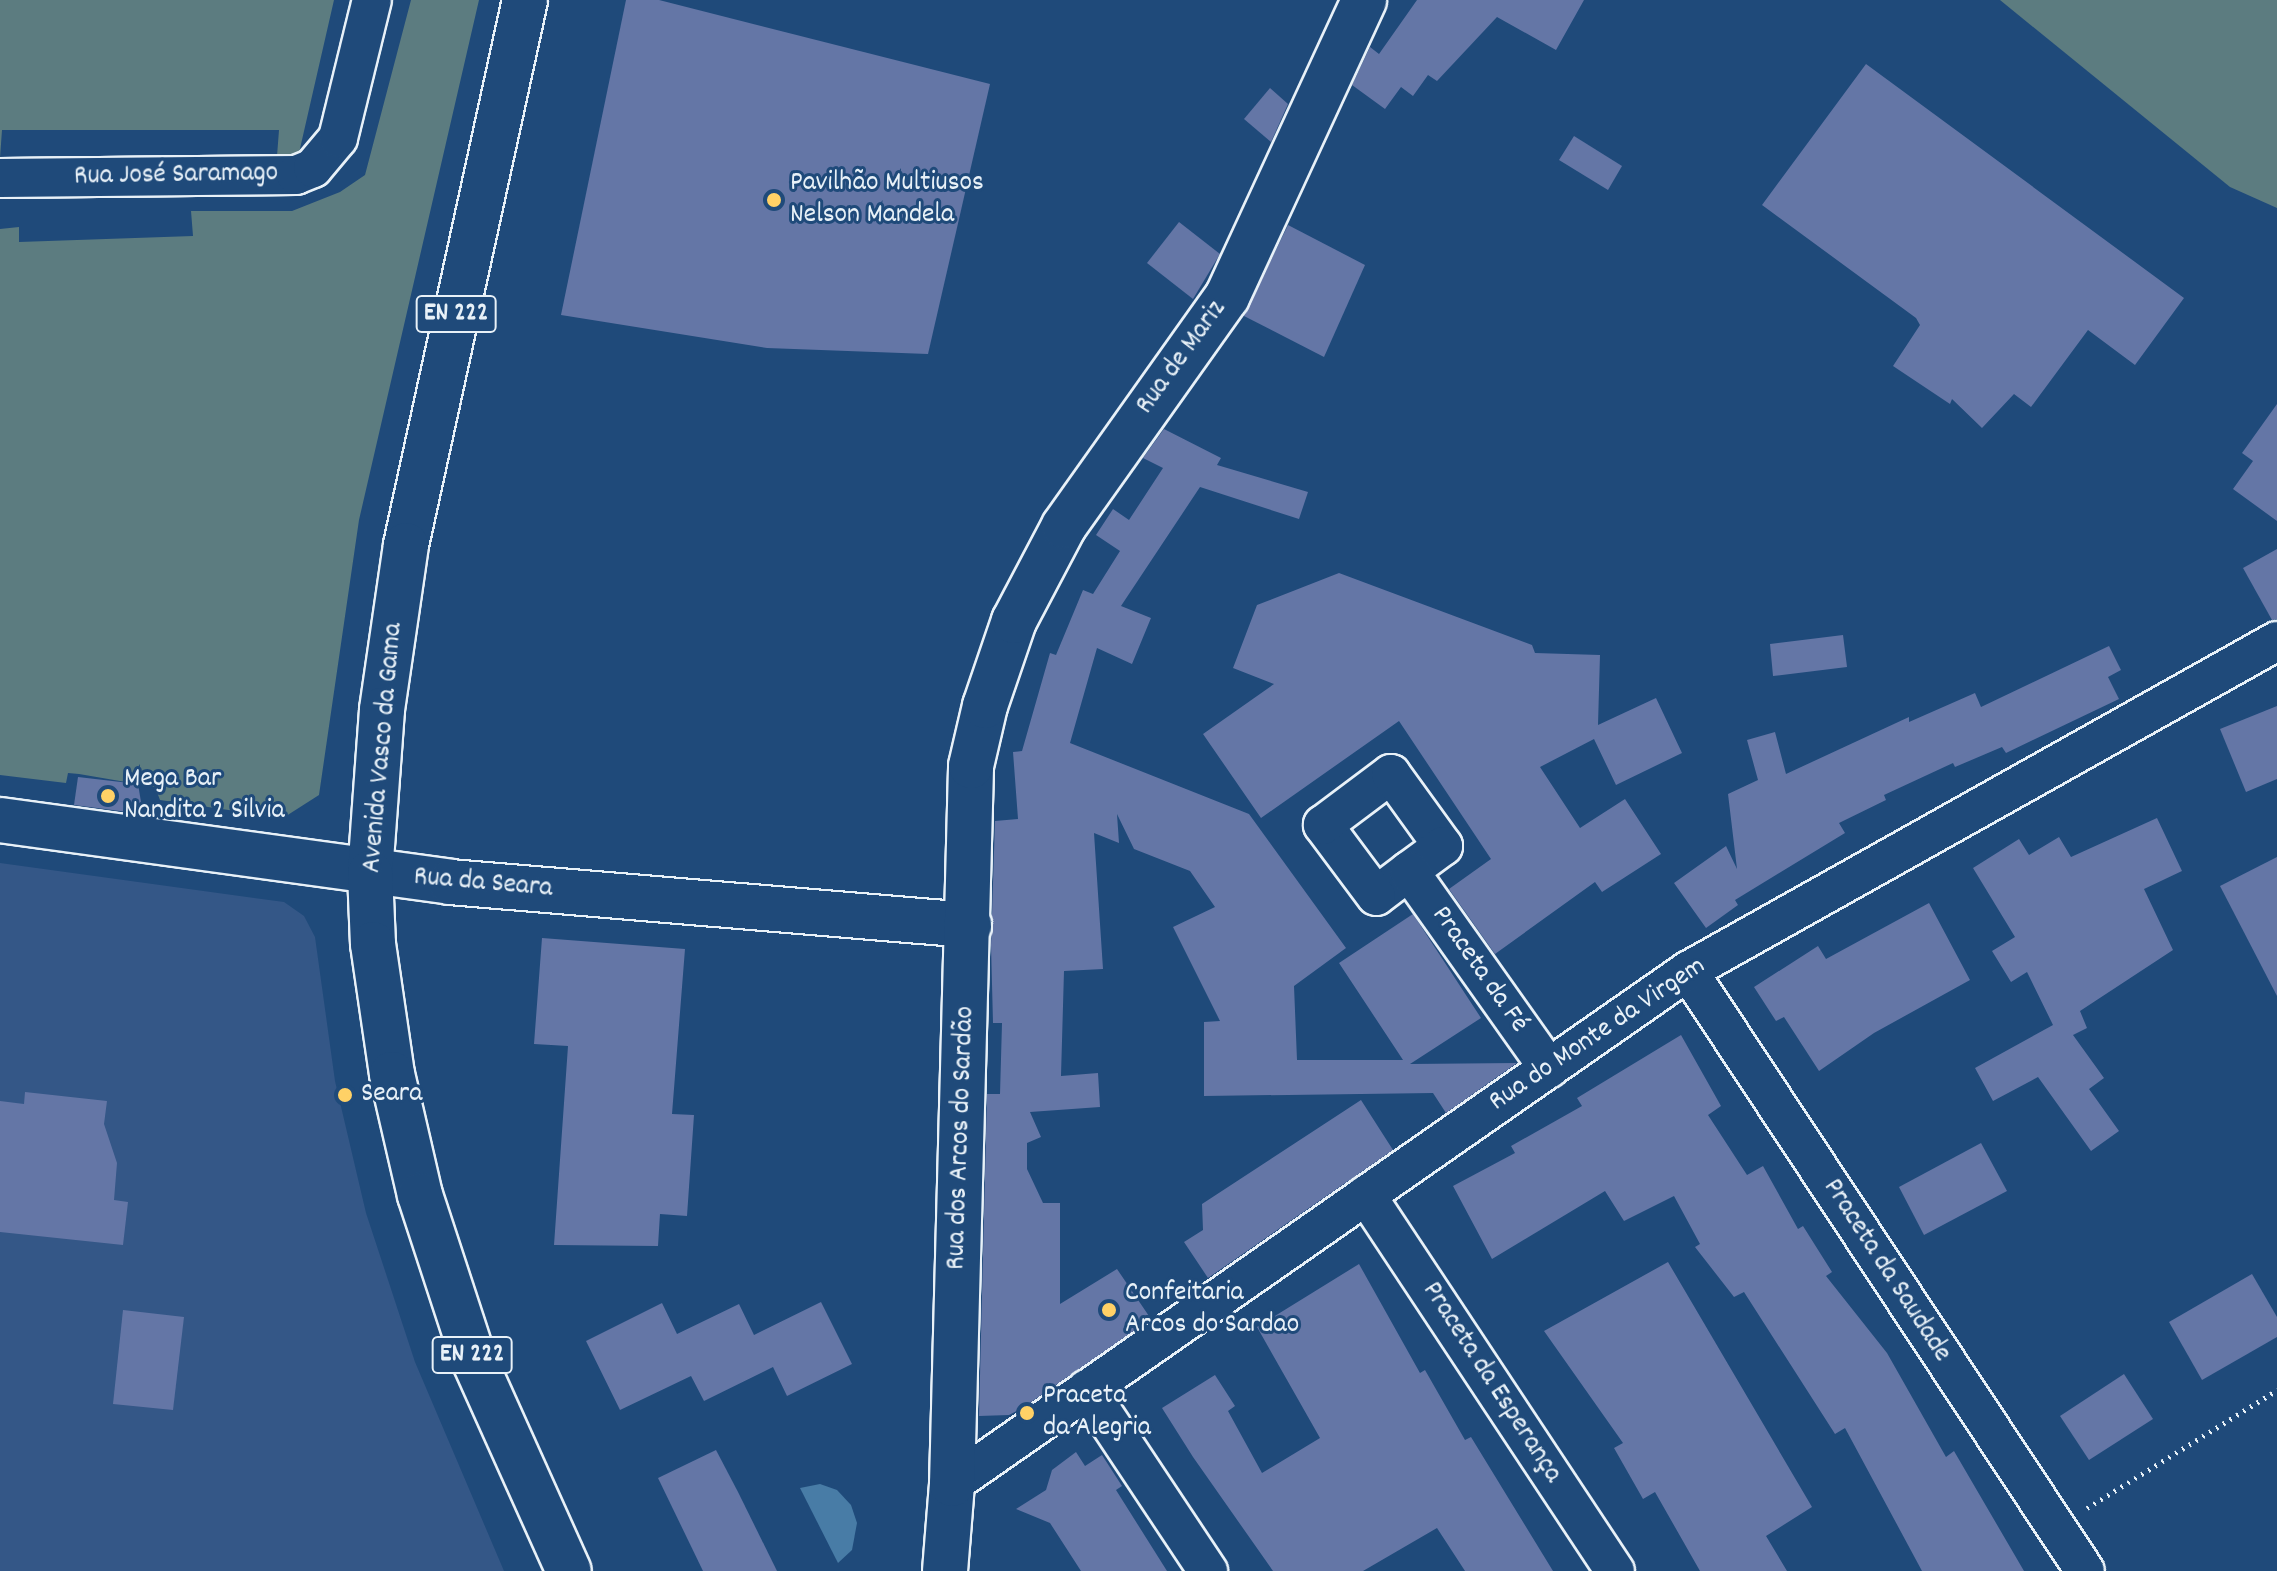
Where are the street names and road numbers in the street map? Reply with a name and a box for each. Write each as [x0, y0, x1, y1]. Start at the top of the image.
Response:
street label: Rua José Saramago [74, 157, 278, 195]
road number: EN 222 [414, 292, 498, 336]
street label: Rua de Mariz [1129, 294, 1235, 422]
street label: Avenida Vasco da Gama [356, 622, 412, 874]
street label: Rua da Seara [412, 861, 554, 907]
street label: Praceta da Fé [1423, 900, 1535, 1040]
street label: Rua do Monte da Virgem [1483, 950, 1713, 1120]
street label: Rua dos Arcos do Sardão [941, 1005, 983, 1271]
street label: Praceta da Saudade [1814, 1173, 1958, 1369]
street label: Praceta da Esperança [1413, 1276, 1569, 1490]
road number: EN 222 [430, 1333, 514, 1377]

